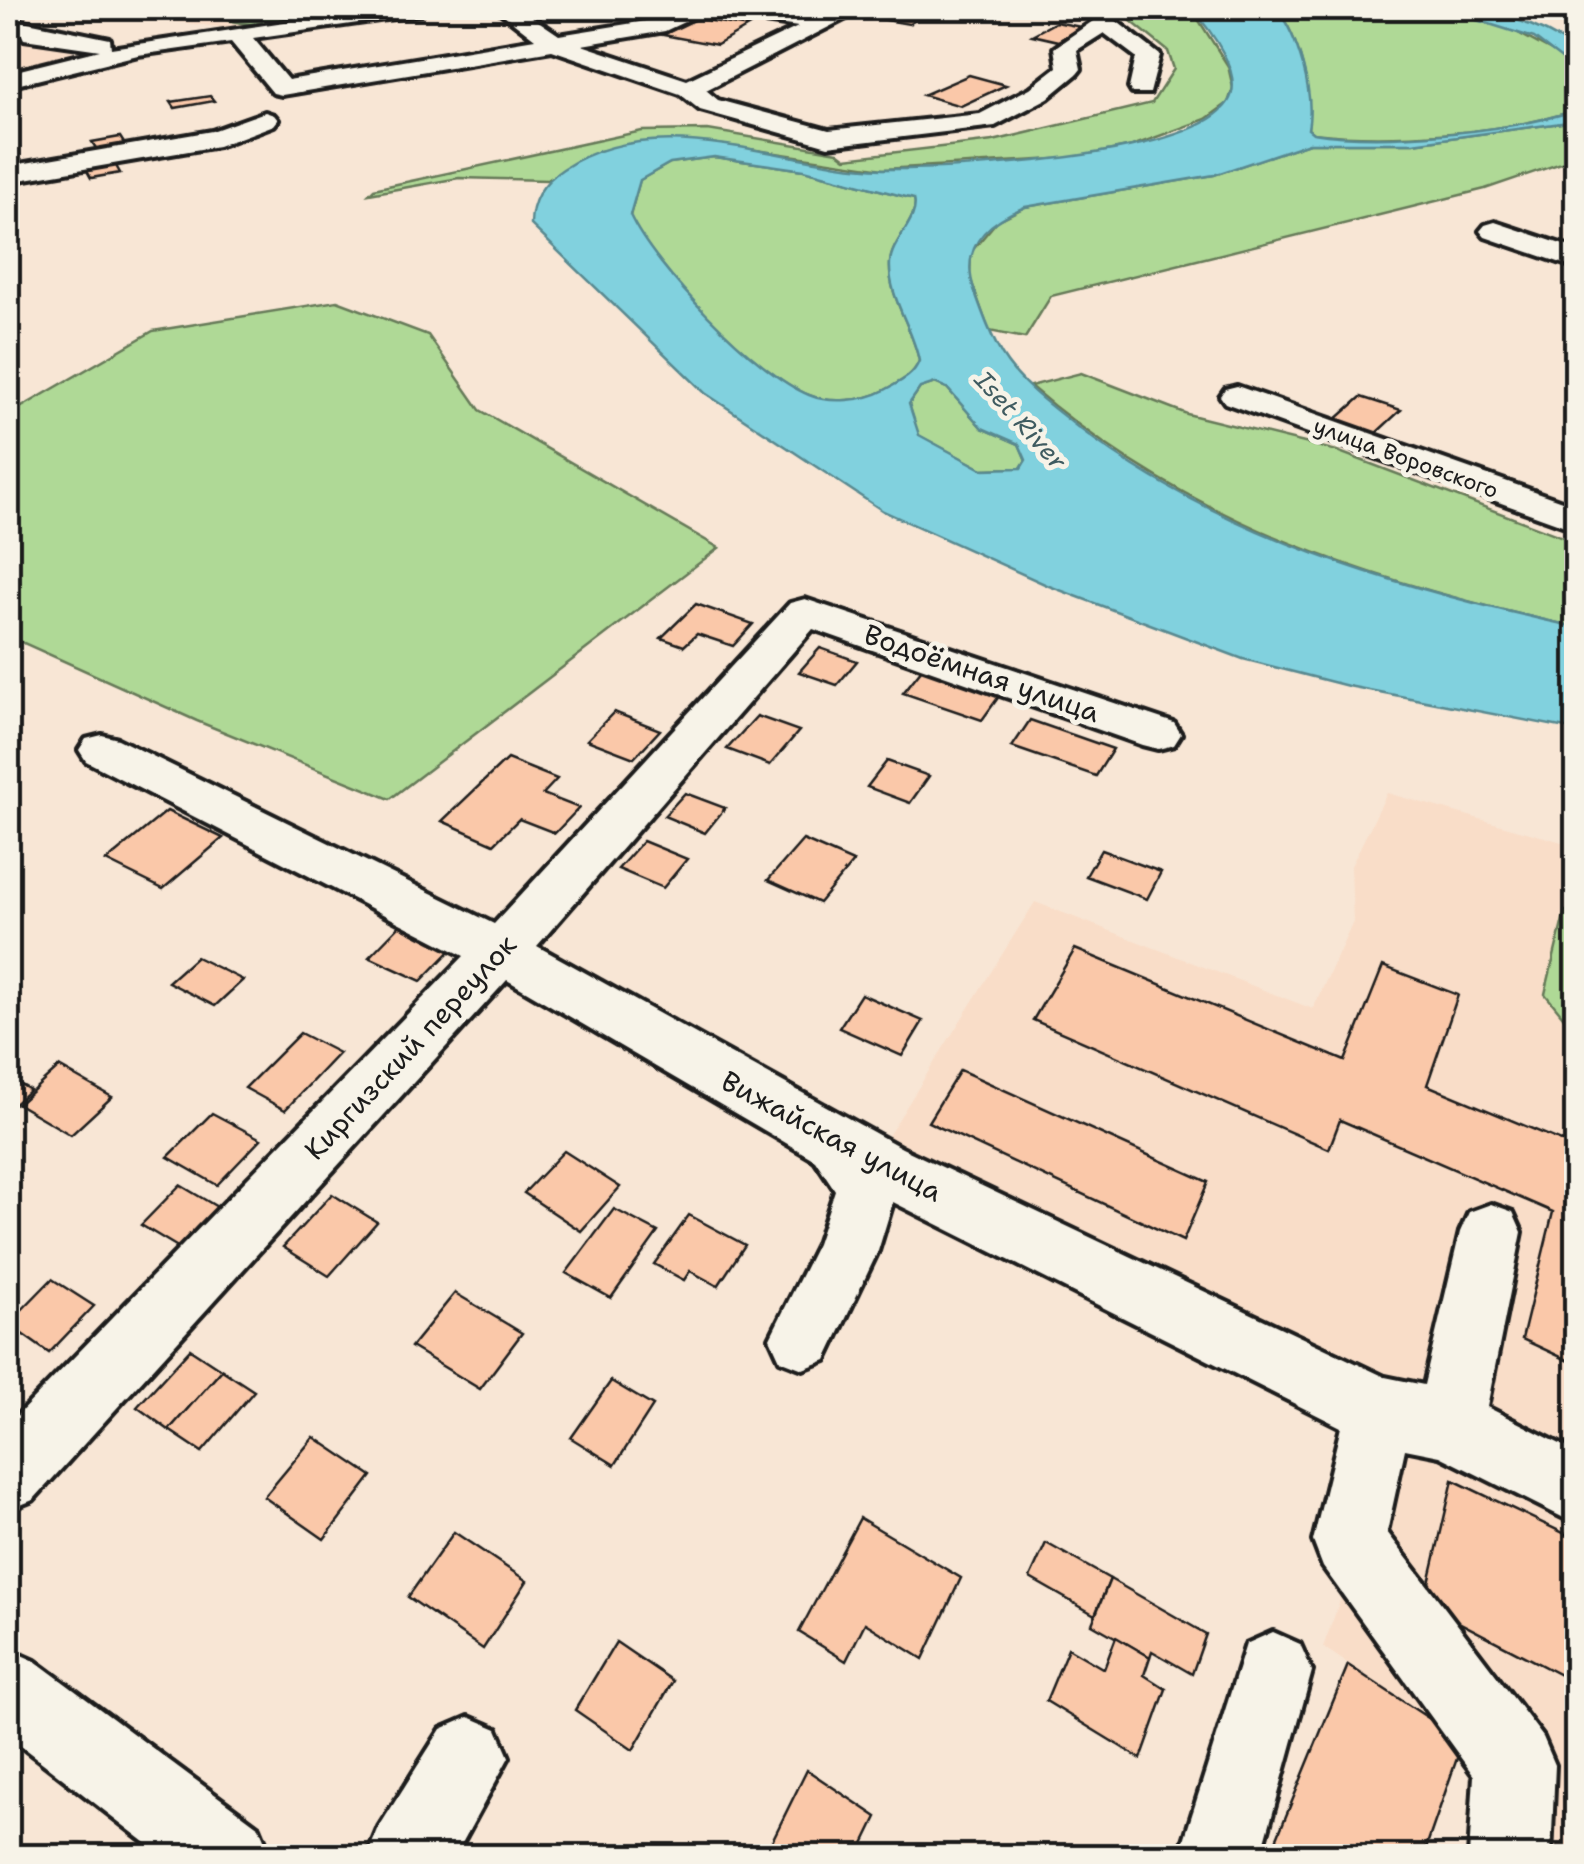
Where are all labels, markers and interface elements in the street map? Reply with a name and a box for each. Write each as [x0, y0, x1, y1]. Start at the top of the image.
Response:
water label: Iset River [967, 362, 1075, 478]
street label: улица Воровского [1310, 411, 1502, 505]
street label: Водоёмная улица [859, 615, 1105, 731]
street label: Киргизский переулок [295, 926, 525, 1168]
street label: Вижайская улица [715, 1062, 949, 1210]

